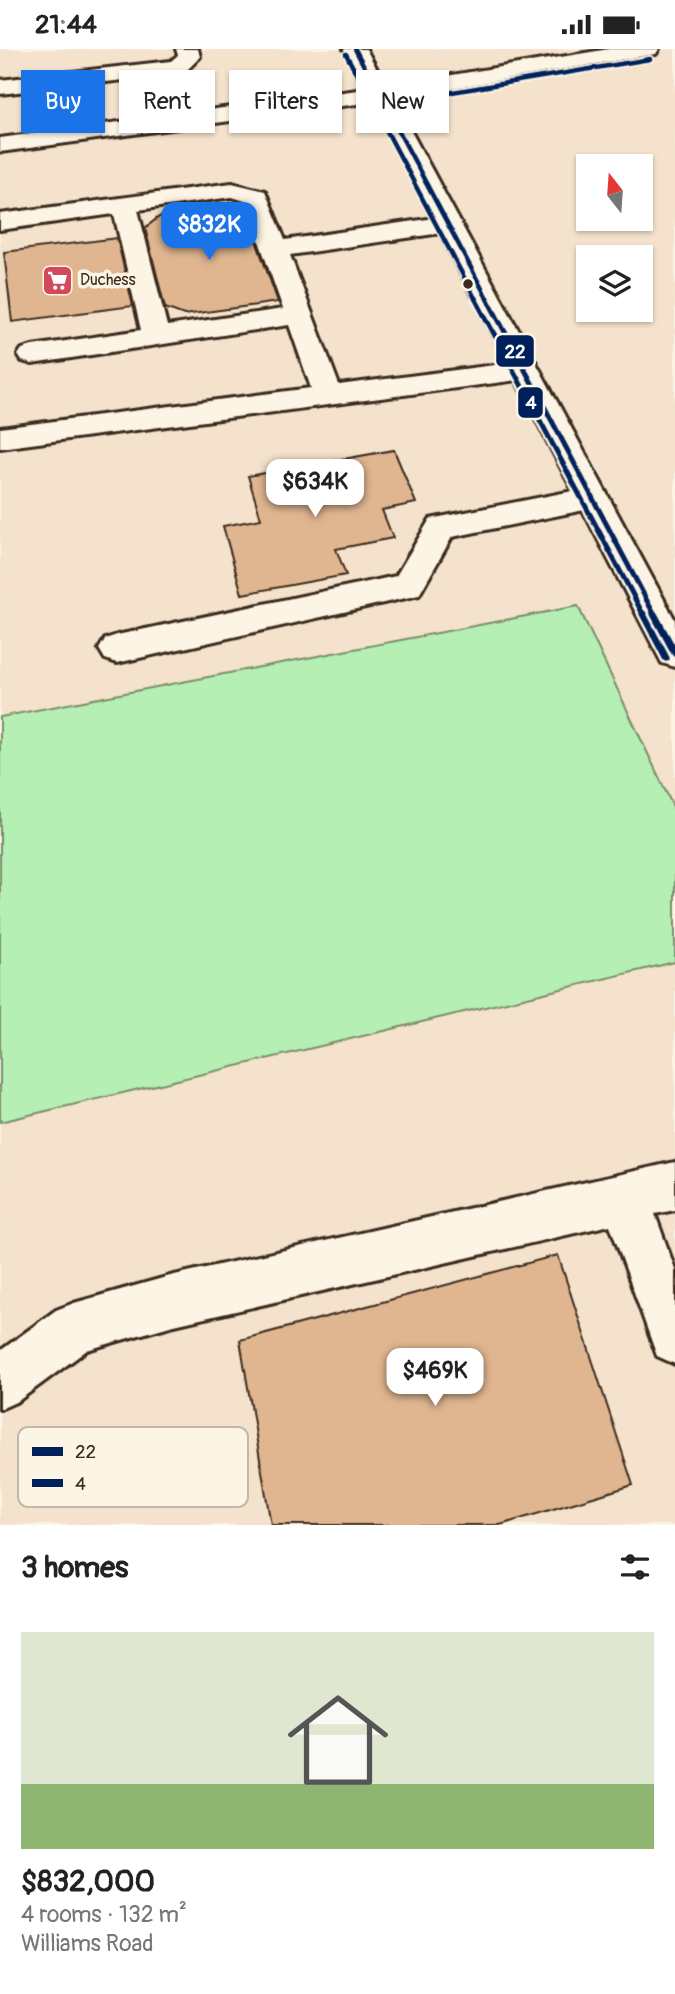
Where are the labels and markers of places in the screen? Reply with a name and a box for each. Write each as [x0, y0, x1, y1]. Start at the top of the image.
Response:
pin: $832K [160, 203, 258, 262]
supermarket icon: Duchess [40, 263, 74, 297]
place label: Duchess [80, 270, 136, 290]
unlabelled marker [461, 277, 475, 291]
pin: $634K [266, 459, 364, 519]
pin: $469K [386, 1349, 484, 1408]

